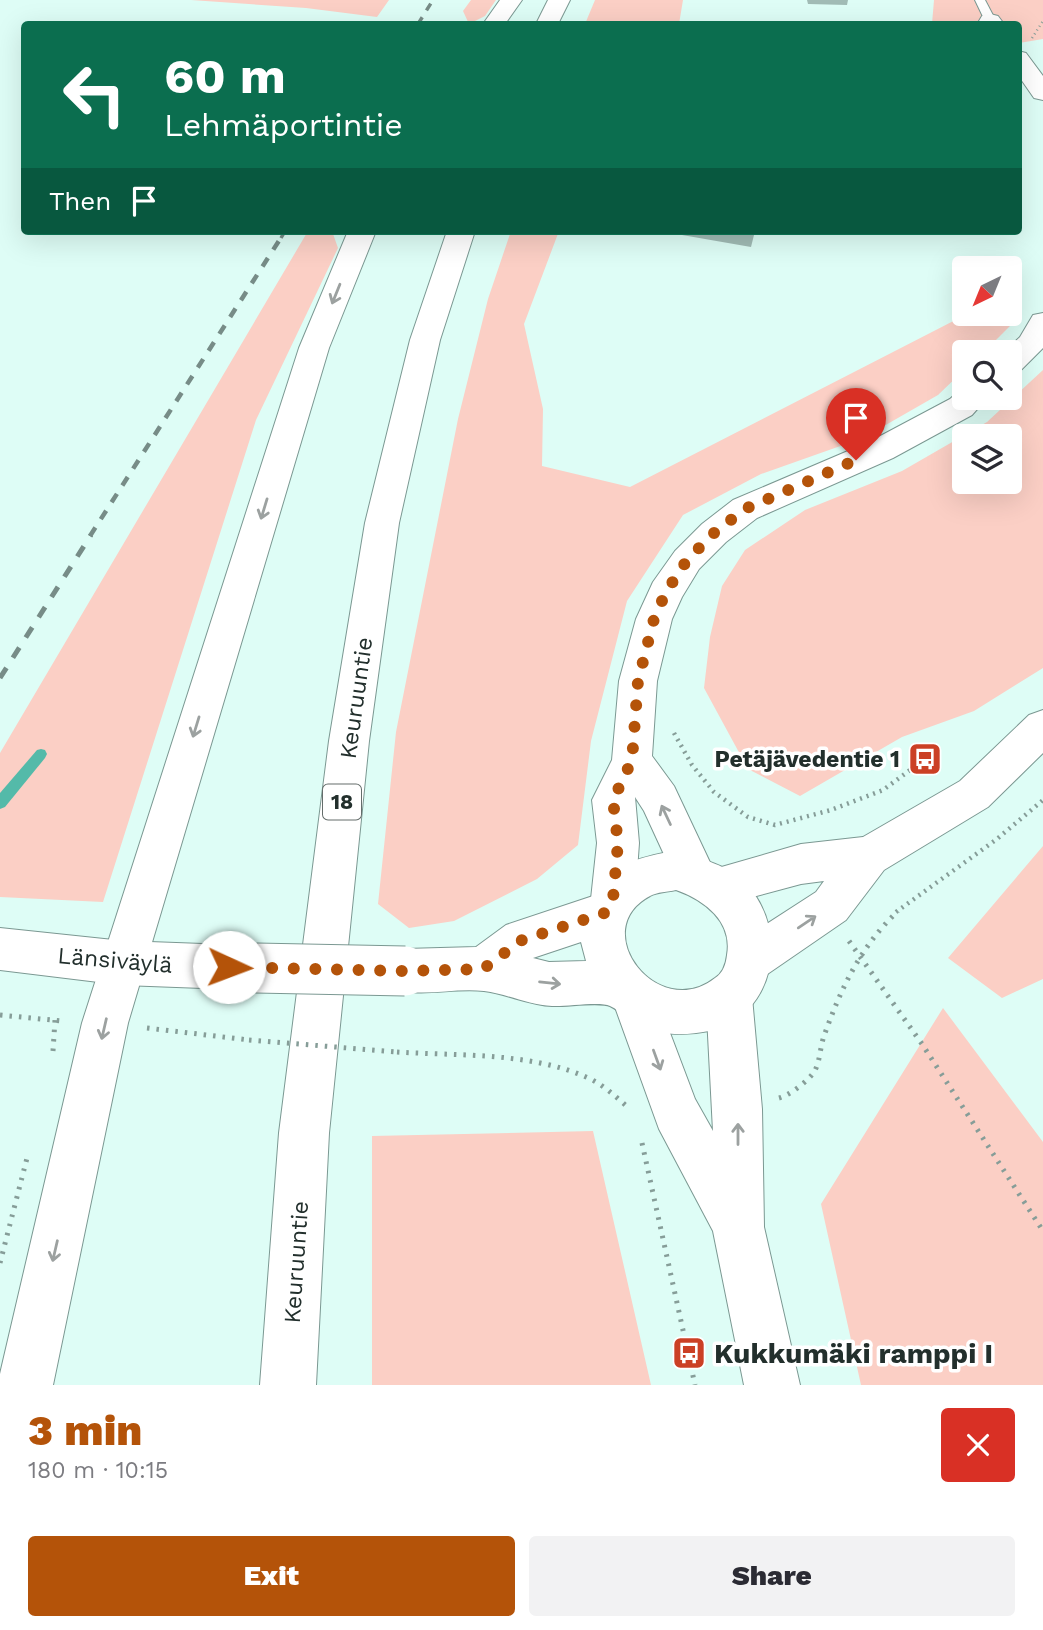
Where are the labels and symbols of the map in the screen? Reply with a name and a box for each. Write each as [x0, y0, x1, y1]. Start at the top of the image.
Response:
north arrow [952, 256, 1022, 326]
one-way arrow [329, 283, 342, 304]
pin [826, 388, 886, 460]
one-way arrow [256, 498, 269, 520]
street label: Keuruuntie [335, 636, 378, 761]
one-way arrow [189, 715, 201, 737]
bus stop icon: Petäjävedentie 1 [906, 740, 944, 778]
place label: Petäjävedentie 1 [714, 746, 900, 773]
road number: 18 [323, 784, 361, 820]
one-way arrow [659, 805, 673, 826]
one-way arrow [797, 915, 816, 930]
position arrow [192, 930, 266, 1004]
street label: Länsiväylä [56, 942, 174, 979]
one-way arrow [538, 976, 561, 989]
one-way arrow [97, 1017, 111, 1040]
one-way arrow [652, 1049, 664, 1071]
one-way arrow [731, 1123, 745, 1146]
street label: Keuruuntie [279, 1200, 314, 1324]
one-way arrow [47, 1239, 61, 1262]
bus stop icon: Kukkumäki ramppi I [670, 1334, 708, 1372]
place label: Kukkumäki ramppi I [714, 1337, 993, 1370]

